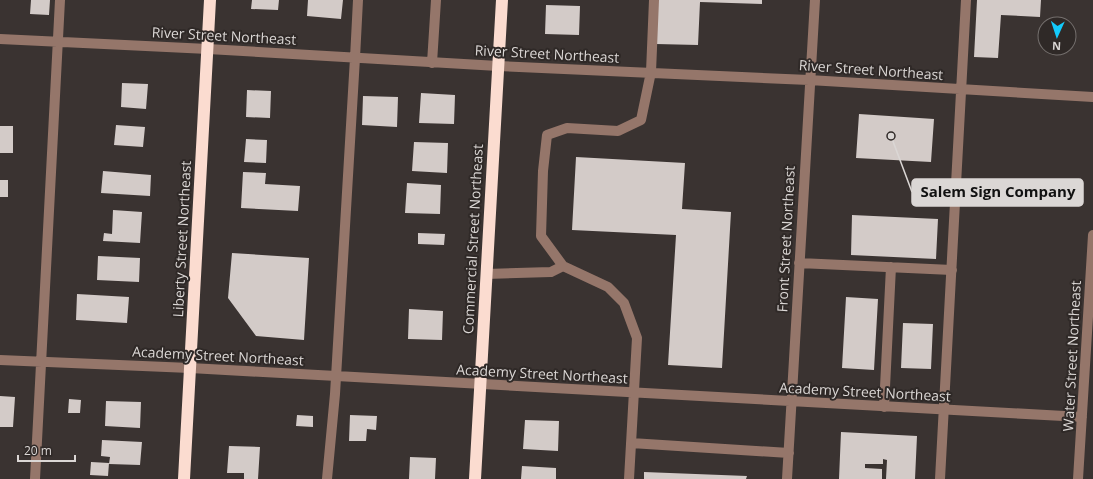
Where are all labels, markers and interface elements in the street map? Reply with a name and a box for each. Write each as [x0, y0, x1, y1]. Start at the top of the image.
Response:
north arrow [1037, 16, 1077, 56]
street label: River Street Northeast [151, 22, 297, 49]
text: N [1052, 39, 1061, 54]
street label: River Street Northeast [474, 40, 620, 67]
street label: River Street Northeast [798, 55, 944, 84]
street label: Commercial Street Northeast [458, 143, 487, 334]
street label: Liberty Street Northeast [168, 160, 195, 318]
street label: Front Street Northeast [772, 165, 799, 313]
callout: Salem Sign Company [912, 179, 1083, 206]
text: Salem Sign Company [921, 181, 1076, 201]
street label: Water Street Northeast [1058, 280, 1085, 432]
street label: Academy Street Northeast [132, 342, 304, 369]
street label: Academy Street Northeast [456, 360, 628, 387]
street label: Academy Street Northeast [779, 378, 951, 405]
scale bar [18, 437, 75, 463]
text: 20 m [24, 442, 52, 459]

